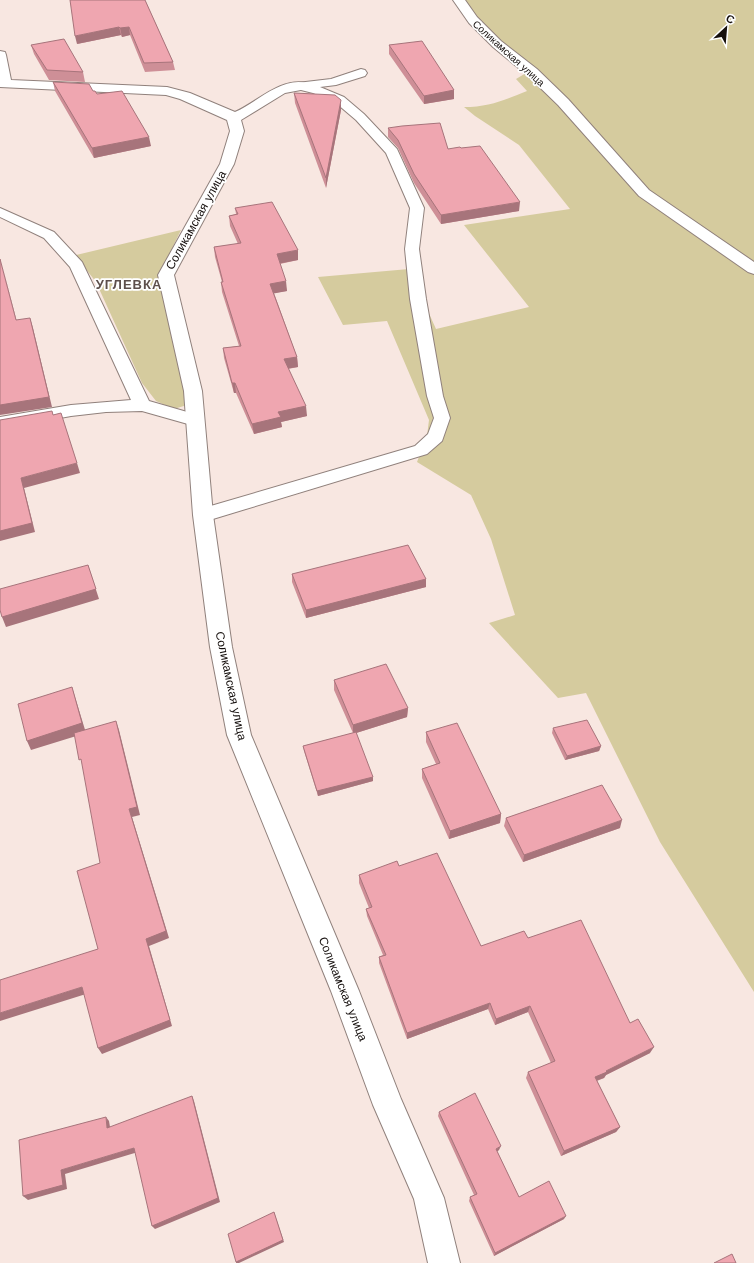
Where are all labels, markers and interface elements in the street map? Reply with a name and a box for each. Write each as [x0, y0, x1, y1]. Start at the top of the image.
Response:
north arrow [706, 8, 746, 48]
text: С [724, 12, 737, 27]
street label: Соликамская улица [471, 18, 547, 89]
street label: Соликамская улица [163, 168, 229, 272]
district label: УГЛЕВКА [96, 277, 162, 292]
street label: Соликамская улица [213, 630, 249, 742]
street label: Соликамская улица [316, 935, 370, 1043]

